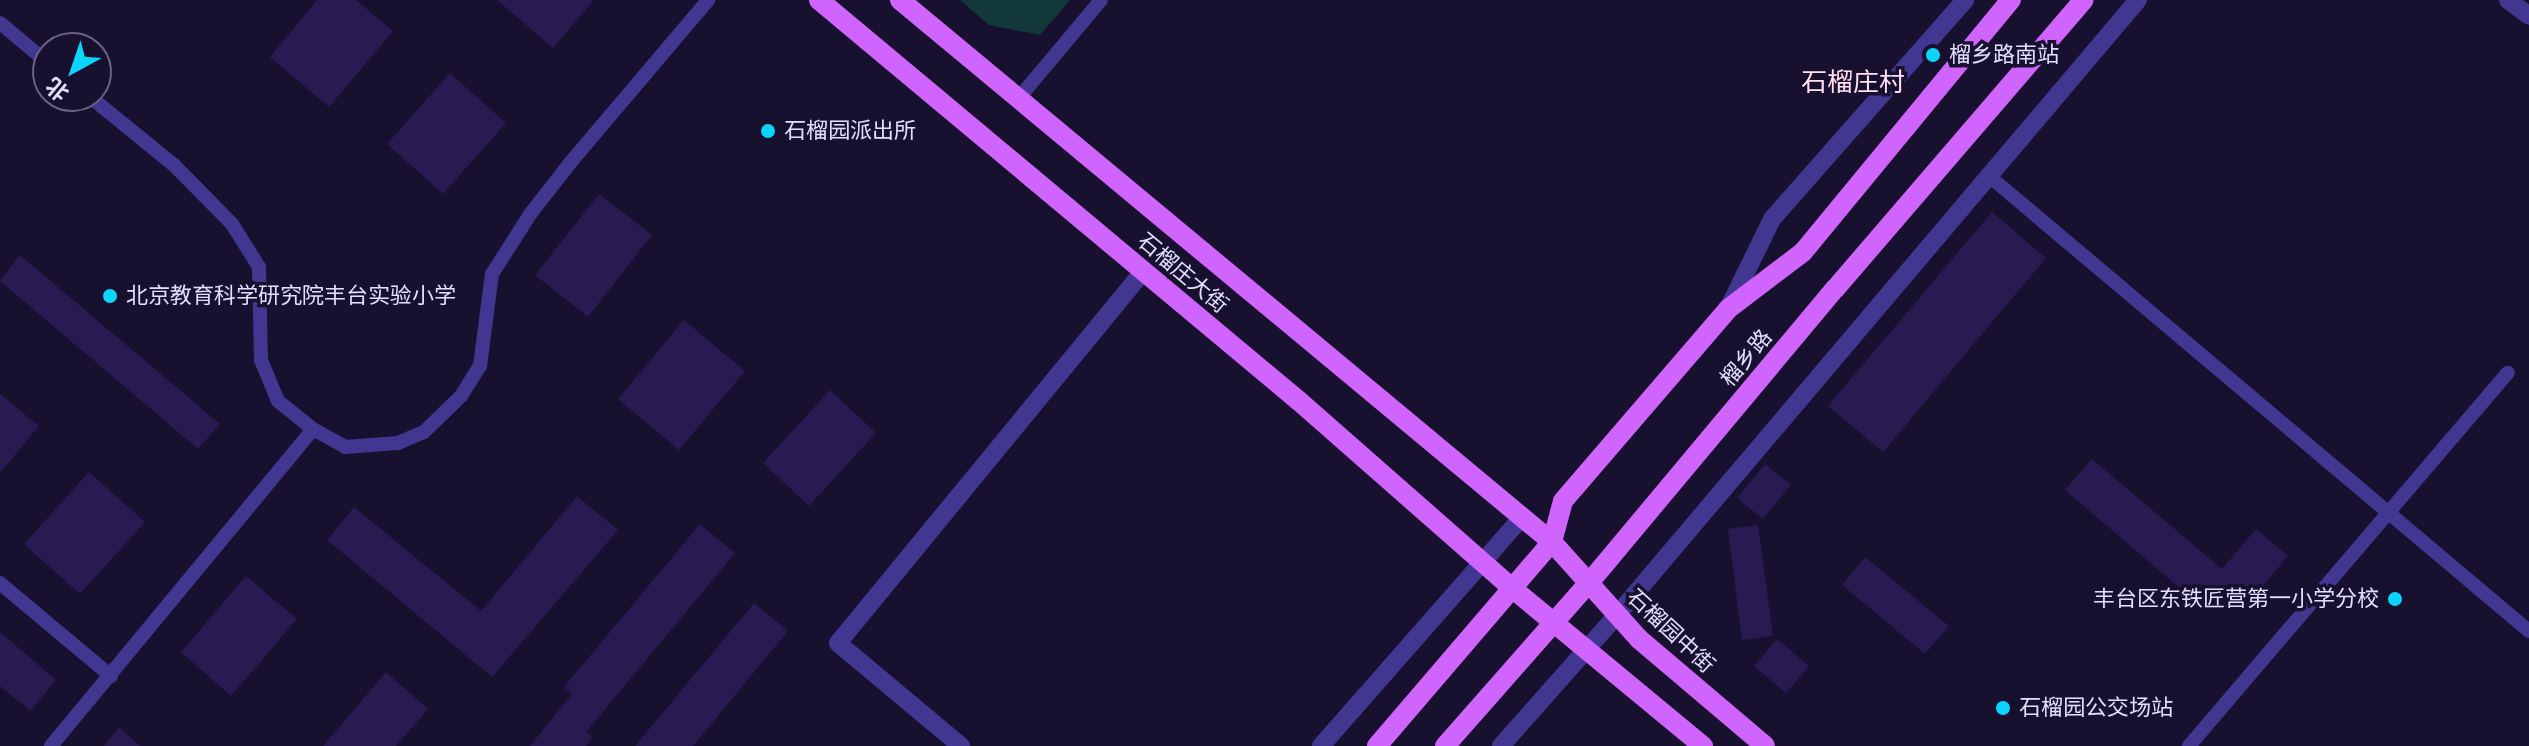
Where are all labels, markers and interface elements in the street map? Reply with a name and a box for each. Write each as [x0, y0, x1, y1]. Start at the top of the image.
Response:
north arrow [32, 32, 112, 112]
place label: 榴乡路南站 [1949, 42, 2059, 68]
marker: 榴乡路南站 [1924, 46, 1942, 64]
district label: 石榴庄村 [1801, 67, 1905, 99]
text: 北 [41, 73, 74, 106]
place label: 石榴园派出所 [784, 118, 916, 144]
marker: 石榴园派出所 [759, 122, 777, 140]
street label: 石榴庄大街 [1132, 228, 1234, 318]
place label: 北京教育科学研究院丰台实验小学 [126, 283, 456, 309]
marker: 北京教育科学研究院丰台实验小学 [101, 287, 119, 305]
street label: 榴乡路 [1715, 324, 1777, 392]
street label: 石榴园中街 [1622, 584, 1720, 678]
place label: 丰台区东铁匠营第一小学分校 [2093, 586, 2379, 612]
marker: 丰台区东铁匠营第一小学分校 [2386, 590, 2404, 608]
place label: 石榴园公交场站 [2019, 695, 2173, 721]
marker: 石榴园公交场站 [1994, 699, 2012, 717]

